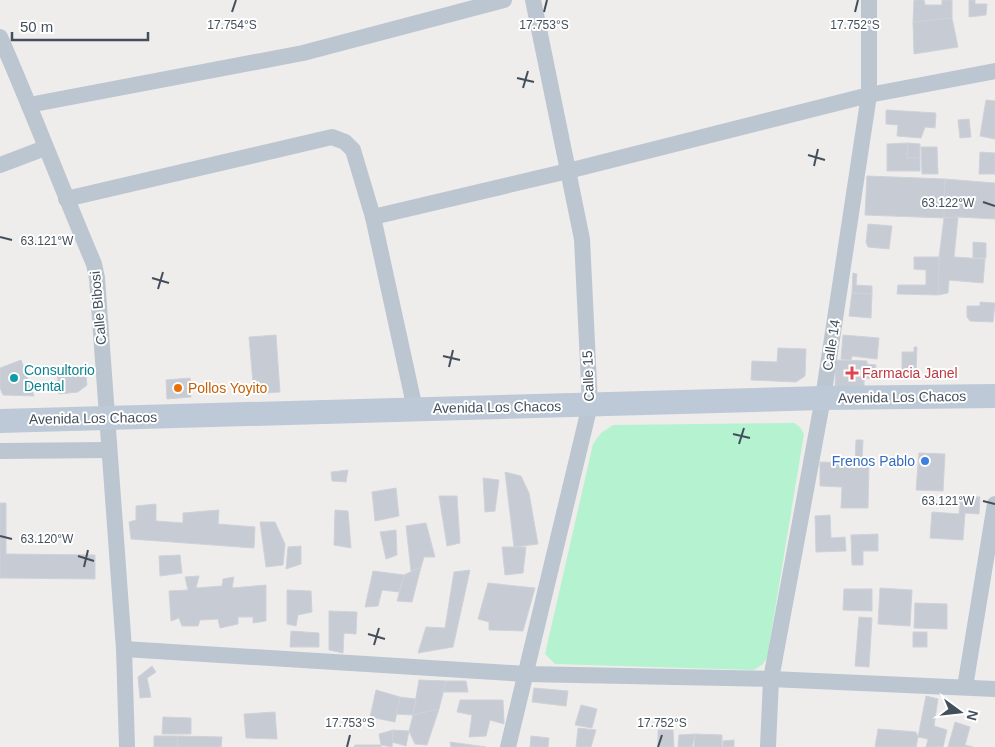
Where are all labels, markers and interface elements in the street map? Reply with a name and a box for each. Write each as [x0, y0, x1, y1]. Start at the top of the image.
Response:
scale bar [12, 10, 149, 42]
text: 50 m [20, 18, 53, 35]
text: 17.754°S [207, 18, 257, 32]
text: 17.753°S [519, 18, 569, 32]
text: 17.752°S [830, 18, 880, 32]
text: 63.122°W [922, 196, 975, 210]
text: 63.121°W [21, 234, 74, 248]
street label: Calle Bibosi [87, 270, 109, 346]
street label: Calle 14 [819, 318, 843, 372]
street label: Calle 15 [579, 350, 597, 402]
place label: Consultorio Dental [24, 362, 95, 394]
place label: Farmacia Janel [862, 365, 958, 381]
marker: Farmacia Janel [846, 367, 858, 379]
marker: Consultorio Dental [8, 372, 20, 384]
place label: Pollos Yoyito [188, 380, 268, 396]
marker: Pollos Yoyito [172, 382, 184, 394]
street label: Avenida Los Chacos [838, 388, 966, 406]
street label: Avenida Los Chacos [433, 398, 561, 416]
street label: Avenida Los Chacos [29, 409, 157, 427]
place label: Frenos Pablo [832, 453, 915, 469]
marker: Frenos Pablo [919, 455, 931, 467]
text: 63.121°W [922, 494, 975, 508]
text: 63.120°W [21, 532, 74, 546]
north arrow [935, 687, 985, 737]
text: N [964, 708, 982, 722]
text: 17.753°S [325, 716, 375, 730]
text: 17.752°S [637, 716, 687, 730]

